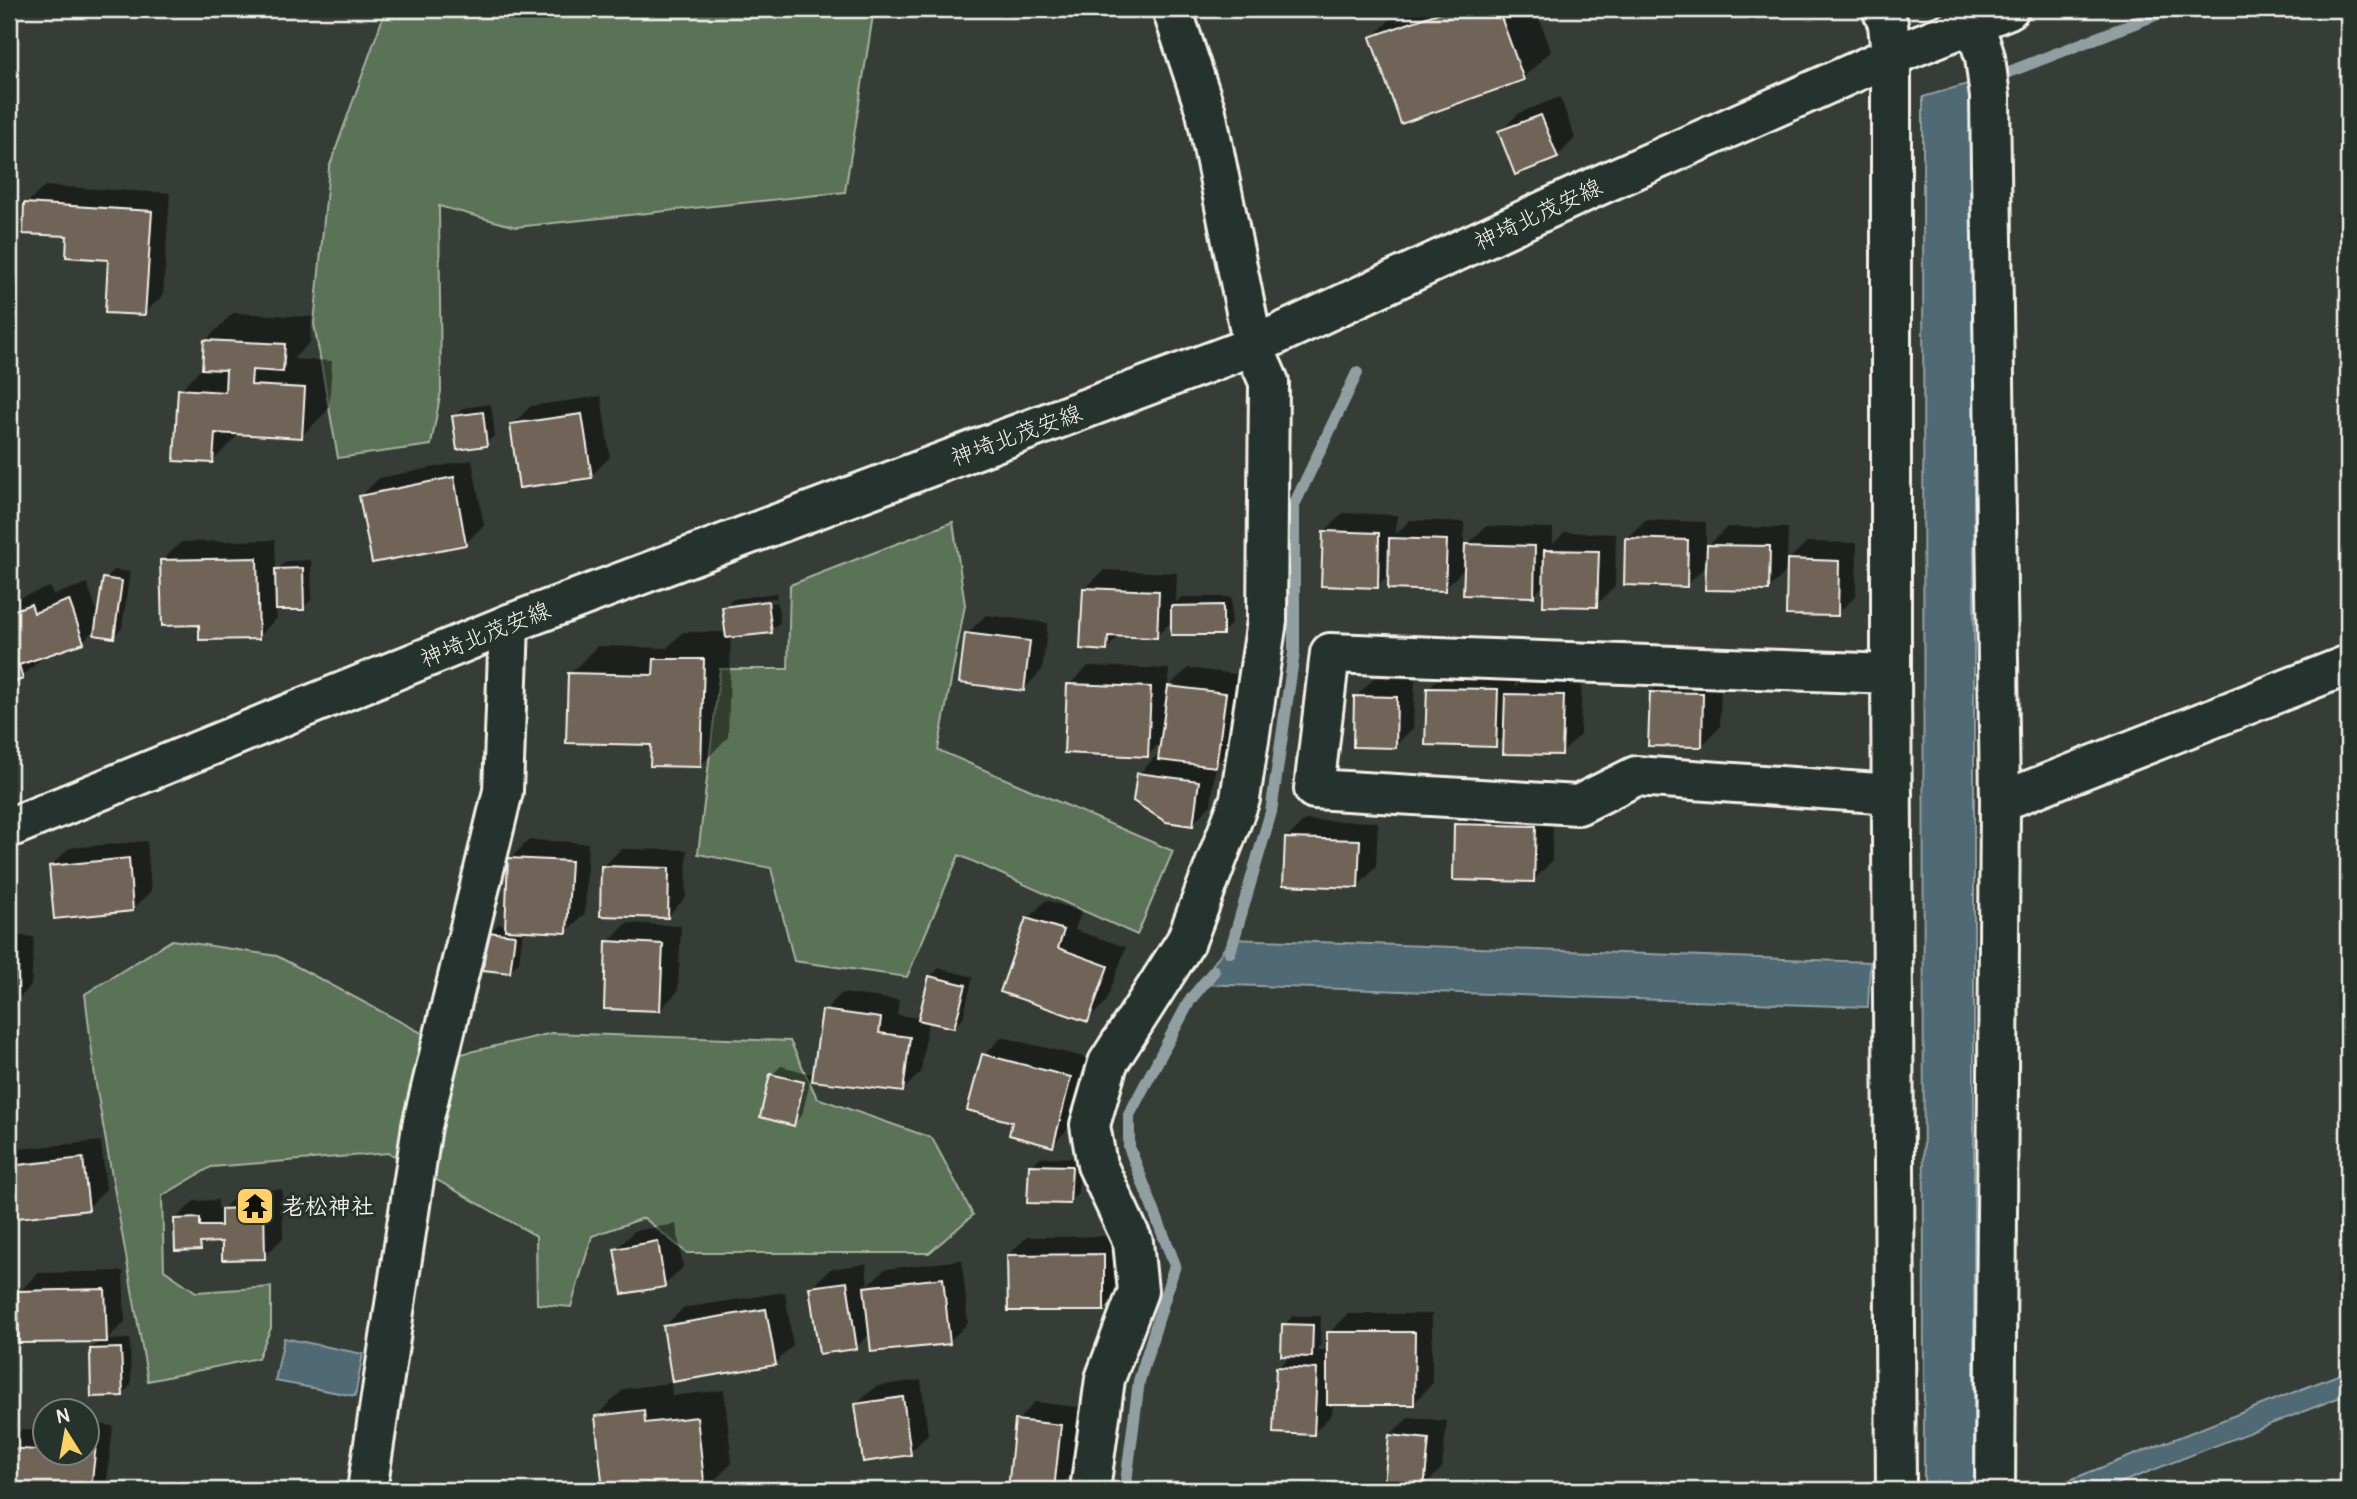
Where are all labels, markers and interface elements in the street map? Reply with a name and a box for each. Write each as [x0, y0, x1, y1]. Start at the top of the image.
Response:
street label: 神埼北茂安線 [1470, 172, 1607, 257]
street label: 神埼北茂安線 [946, 398, 1086, 473]
street label: 神埼北茂安線 [416, 595, 555, 674]
temple icon: 老松神社 [234, 1185, 276, 1227]
place label: 老松神社 [282, 1192, 374, 1221]
north arrow [32, 1398, 102, 1468]
text: N [54, 1403, 72, 1429]

